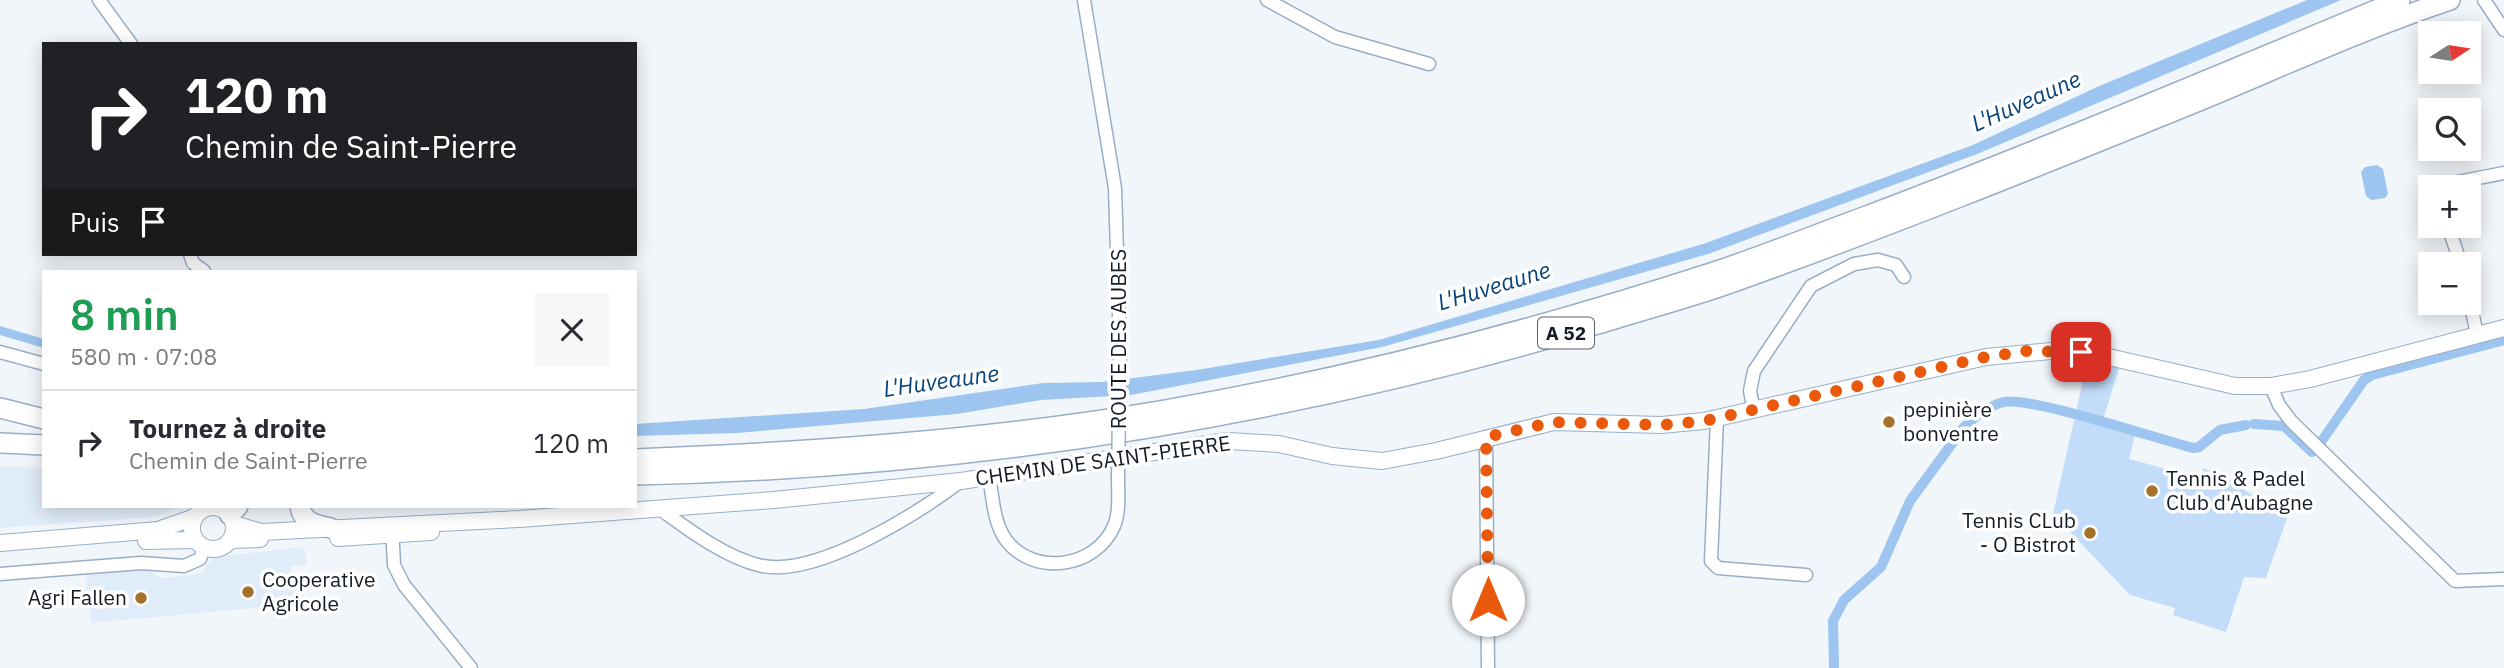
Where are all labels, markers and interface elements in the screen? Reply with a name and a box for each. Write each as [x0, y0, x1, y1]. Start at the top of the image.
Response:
north arrow [2418, 21, 2482, 84]
map controls [2418, 21, 2481, 315]
text: 120 m [185, 63, 329, 126]
water label: L'Huveaune [1966, 63, 2085, 137]
icon: right [70, 70, 161, 161]
button: search [2418, 98, 2481, 161]
text: Chemin de Saint-Pierre [185, 125, 517, 167]
button: + [2418, 175, 2481, 238]
icon: arrive [134, 203, 172, 241]
text: Puis [70, 205, 120, 239]
street label: ROUTE DES AUBES [1104, 249, 1132, 429]
button: − [2418, 252, 2481, 315]
water label: L'Huveaune [1434, 254, 1554, 316]
text: 8 min [70, 287, 179, 342]
button: close [535, 293, 609, 367]
road number: A 52 [1538, 318, 1594, 348]
pin [2051, 322, 2111, 382]
icon: arrive [2062, 333, 2100, 371]
text: 580 m · 07:08 [70, 341, 217, 371]
water label: L'Huveaune [881, 357, 1001, 403]
place label: pepinière bonventre [1903, 395, 1999, 447]
text: Tournez à droite [129, 411, 326, 445]
marker: pepinière bonventre [1881, 414, 1897, 430]
icon: right [70, 424, 108, 462]
text: 120 m [533, 426, 609, 460]
street label: CHEMIN DE SAINT-PIERRE [973, 428, 1232, 492]
text: Chemin de Saint-Pierre [129, 445, 368, 475]
place label: Tennis & Padel Club d'Aubagne [2166, 464, 2313, 516]
marker: Tennis & Padel Club d'Aubagne [2144, 483, 2160, 499]
place label: Tennis CLub - O Bistrot [1962, 506, 2076, 558]
marker: Tennis CLub - O Bistrot [2082, 525, 2098, 541]
position arrow [1451, 563, 1525, 637]
place label: Cooperative Agricole [262, 565, 375, 617]
place label: Agri Fallen [28, 583, 127, 611]
marker: Cooperative Agricole [240, 584, 256, 600]
marker: Agri Fallen [133, 590, 149, 606]

